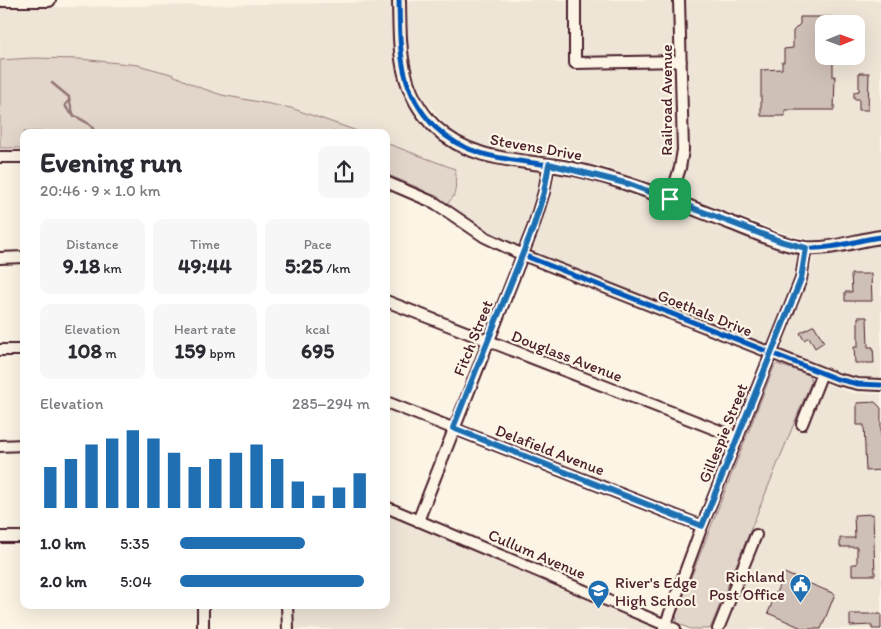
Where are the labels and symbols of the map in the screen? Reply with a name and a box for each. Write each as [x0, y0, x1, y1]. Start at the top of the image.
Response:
north arrow [815, 15, 865, 65]
street label: Railroad Avenue [657, 44, 676, 156]
street label: Stevens Drive [488, 130, 584, 164]
pin [649, 178, 691, 220]
street label: Goethals Drive [655, 285, 755, 341]
street label: Fitch Street [449, 297, 497, 379]
street label: Douglass Avenue [509, 326, 625, 386]
street label: Gillespie Street [694, 381, 752, 485]
street label: Delafield Avenue [493, 420, 608, 480]
street label: Cullum Avenue [485, 525, 589, 583]
place label: Richland Post Office [709, 567, 785, 604]
place label: River's Edge High School [615, 573, 697, 610]
public building icon: Richland Post Office [789, 573, 813, 604]
school or university icon: River's Edge High School [587, 579, 611, 610]

